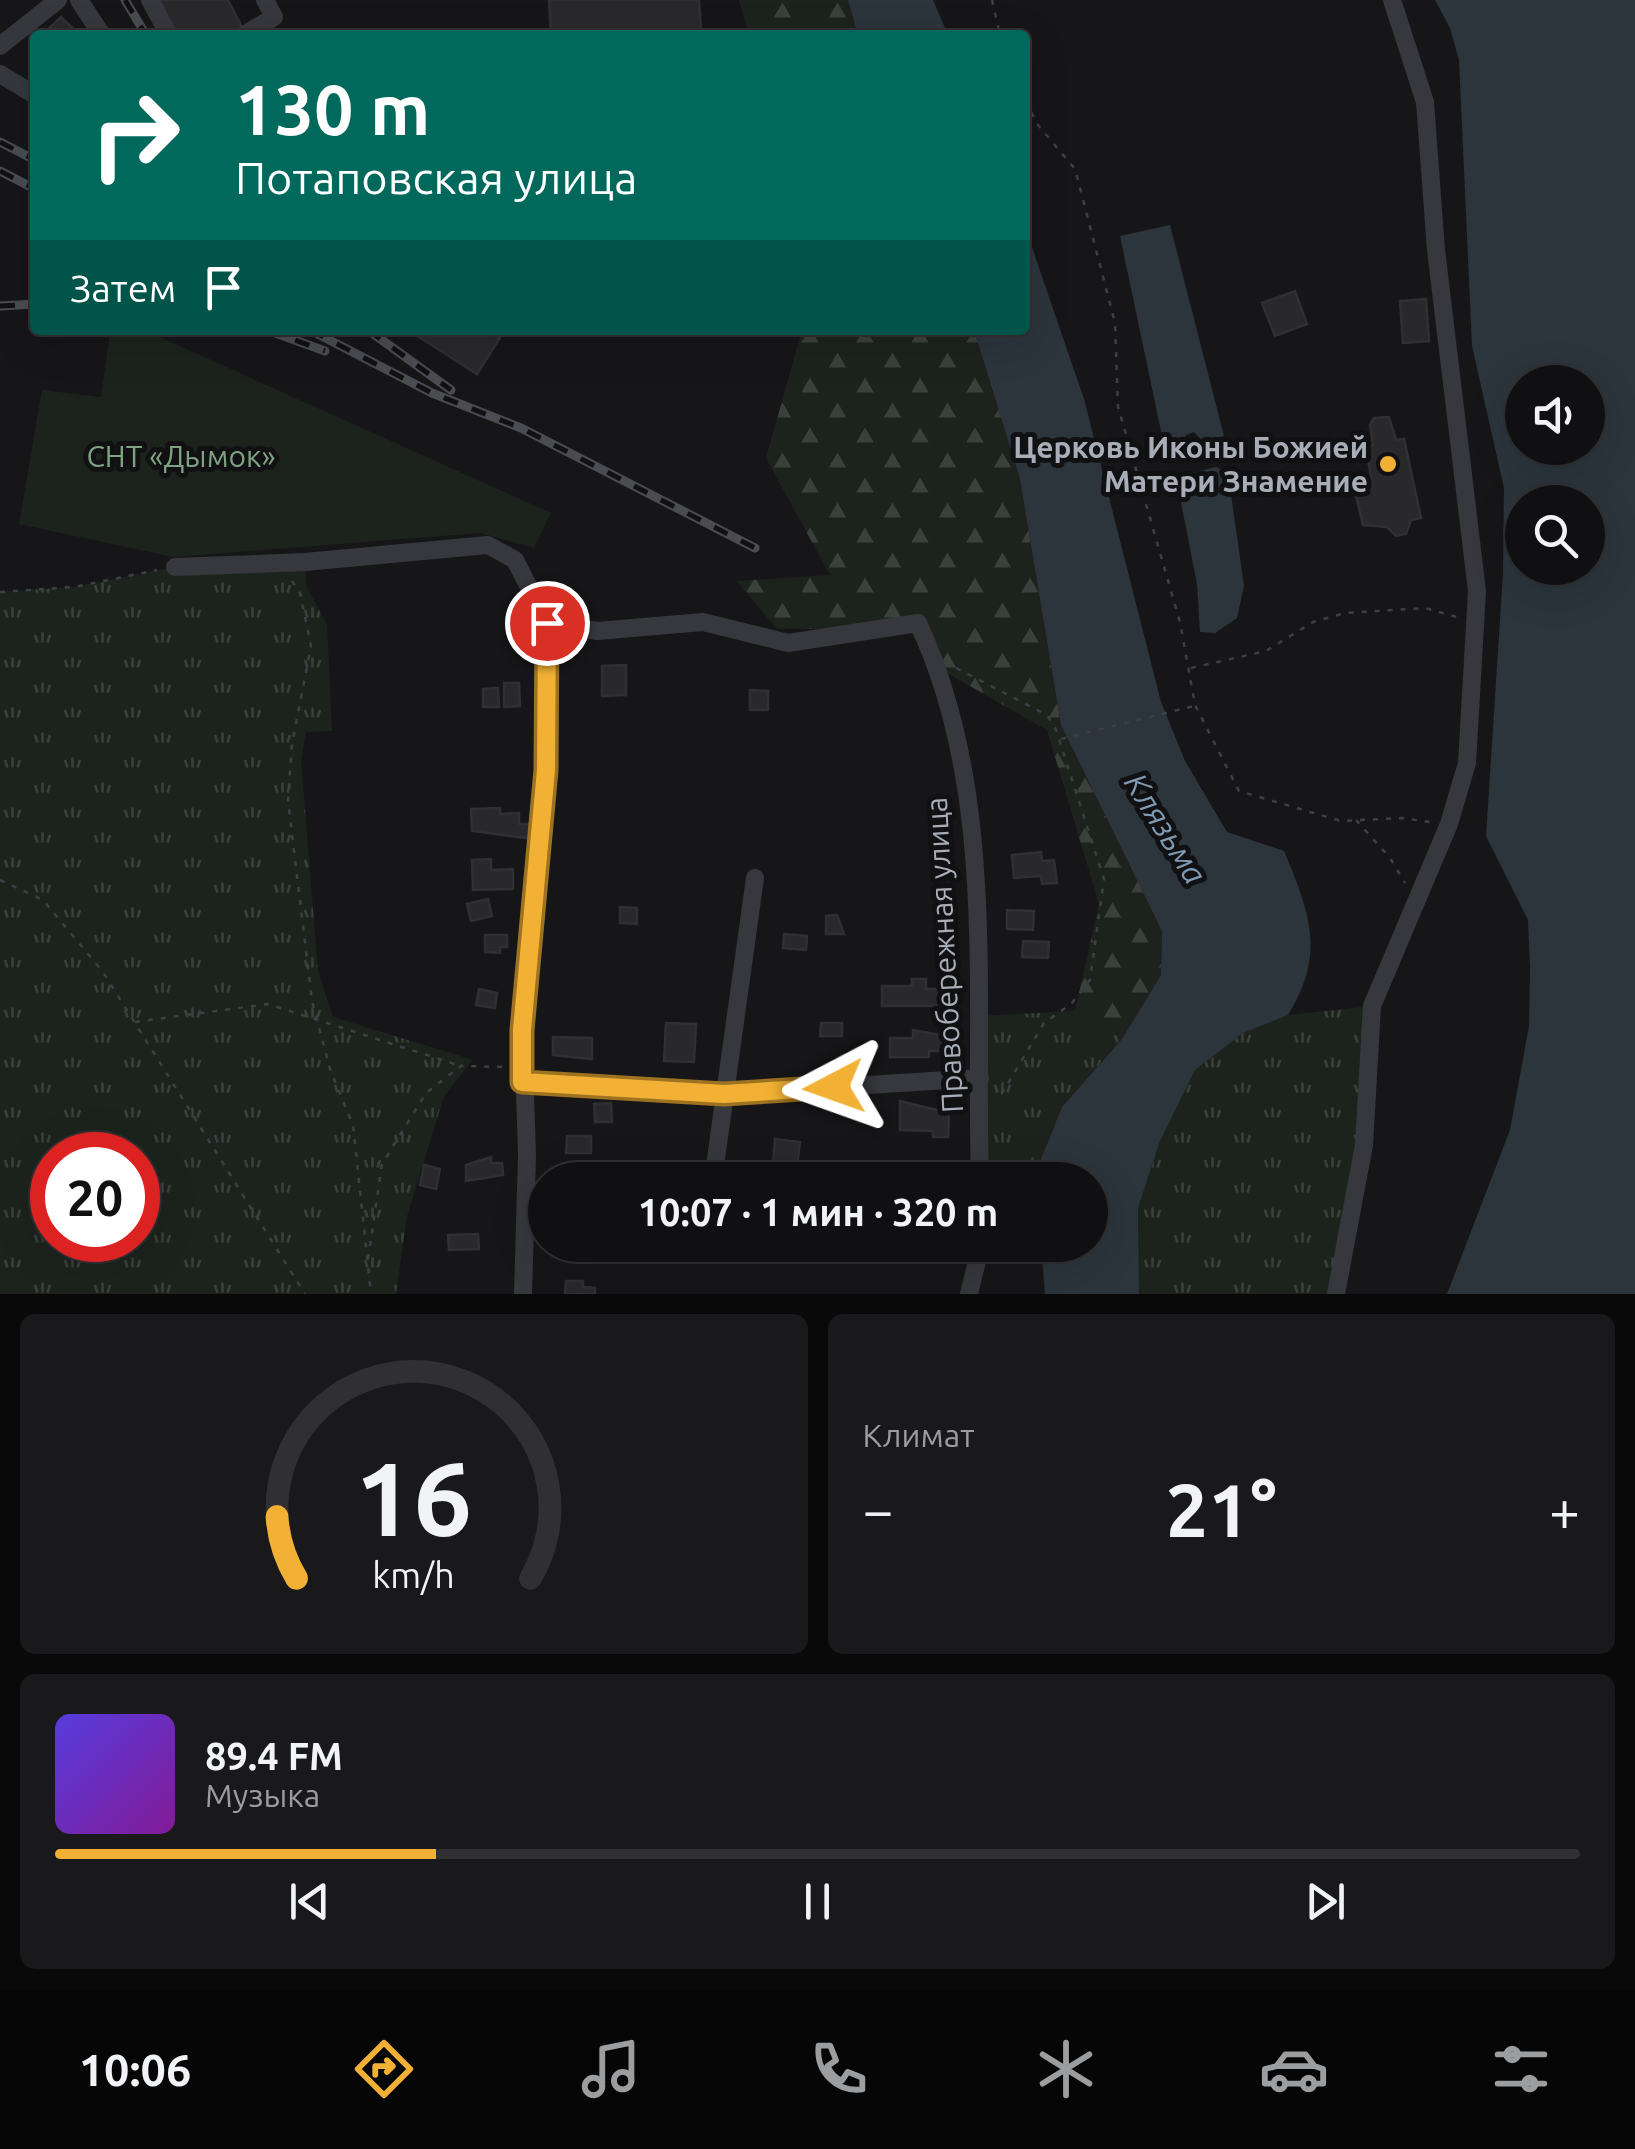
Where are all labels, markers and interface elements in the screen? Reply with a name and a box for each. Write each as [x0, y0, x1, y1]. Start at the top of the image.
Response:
icon: right [70, 70, 200, 200]
text: 130 m [235, 70, 430, 148]
text: Потаповская улица [235, 152, 637, 203]
icon: arrive [196, 260, 251, 315]
text: Затем [70, 267, 176, 309]
map controls [1505, 365, 1605, 585]
button: sound [1505, 365, 1605, 465]
place label: Церковь Иконы Божией Матери Знамение [1013, 430, 1368, 498]
park label: СНТ «Дымок» [86, 439, 276, 473]
marker: Церковь Иконы Божией Матери Знамение [1377, 453, 1399, 475]
button: search [1505, 485, 1605, 585]
pin [505, 581, 590, 666]
icon: arrive [520, 596, 575, 651]
water label: Клязьма [1118, 766, 1214, 890]
street label: Правобережная улица [919, 796, 969, 1114]
position arrow [782, 1035, 886, 1139]
speed limit sign: 20 [30, 1132, 160, 1262]
text: 10:07 · 1 мин · 320 m [638, 1191, 998, 1233]
text: Климат [863, 1417, 974, 1453]
text: 16 [355, 1439, 472, 1556]
text: 21° [1166, 1467, 1277, 1551]
text: − [863, 1479, 894, 1540]
text: + [1549, 1479, 1580, 1540]
text: km/h [372, 1555, 455, 1595]
text: 89.4 FM [205, 1735, 343, 1777]
text: Музыка [205, 1777, 320, 1813]
icon: previous [282, 1874, 337, 1929]
icon: pause [790, 1874, 845, 1929]
icon: next [1298, 1874, 1353, 1929]
icon: directions [349, 2034, 419, 2104]
icon: music [576, 2034, 646, 2104]
icon: phone [804, 2034, 874, 2104]
icon: climate [1031, 2034, 1101, 2104]
icon: car [1259, 2034, 1329, 2104]
icon: filters [1486, 2034, 1556, 2104]
text: 10:06 [79, 2044, 191, 2095]

